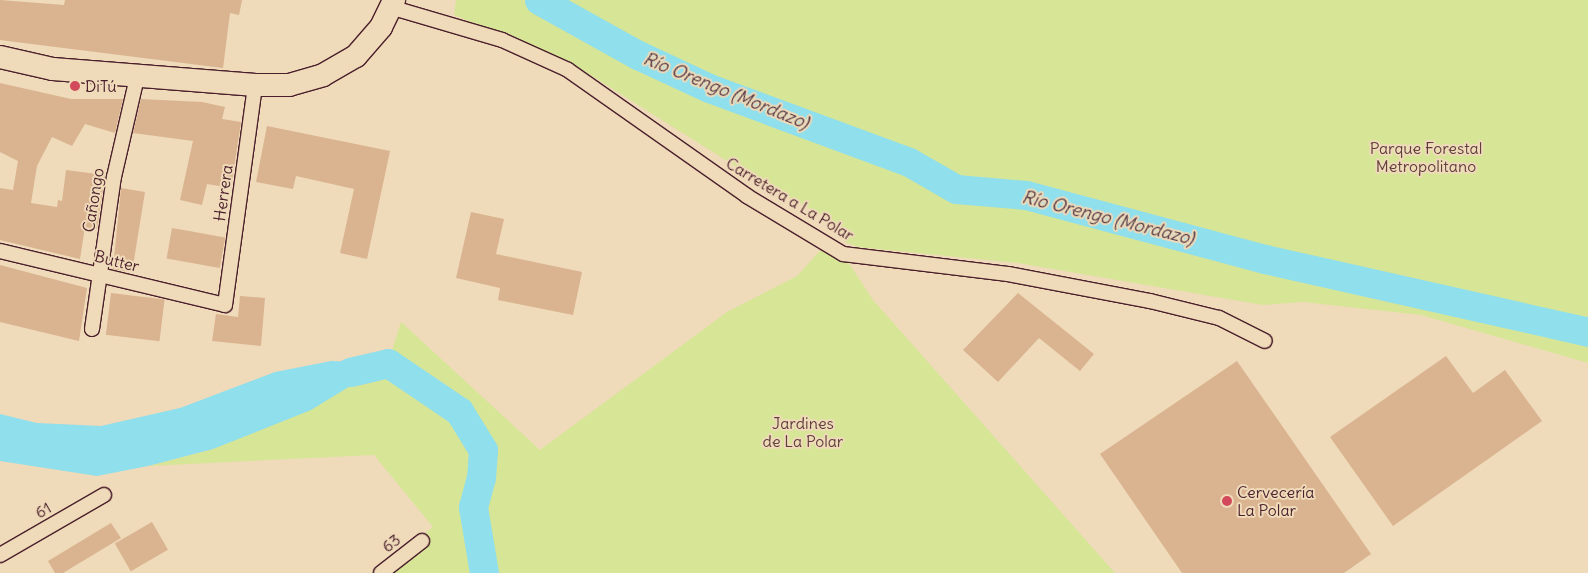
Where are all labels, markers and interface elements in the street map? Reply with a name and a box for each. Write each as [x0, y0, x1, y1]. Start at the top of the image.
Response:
water label: Río Orengo (Mordazo) [640, 48, 812, 134]
place label: DiTú [85, 76, 117, 96]
marker: DiTú [69, 80, 81, 92]
park label: Parque Forestal Metropolitano [1370, 138, 1482, 176]
street label: Carretera a La Polar [723, 153, 857, 245]
street label: Herrera [210, 164, 236, 222]
street label: Cañongo [78, 166, 108, 234]
water label: Río Orengo (Mordazo) [1020, 186, 1196, 250]
street label: Butter [93, 246, 141, 276]
park label: Jardines de La Polar [763, 413, 843, 451]
place label: Cervecería La Polar [1237, 482, 1314, 520]
marker: Cervecería La Polar [1221, 495, 1233, 507]
street label: 61 [31, 498, 55, 522]
street label: 63 [378, 530, 404, 556]

